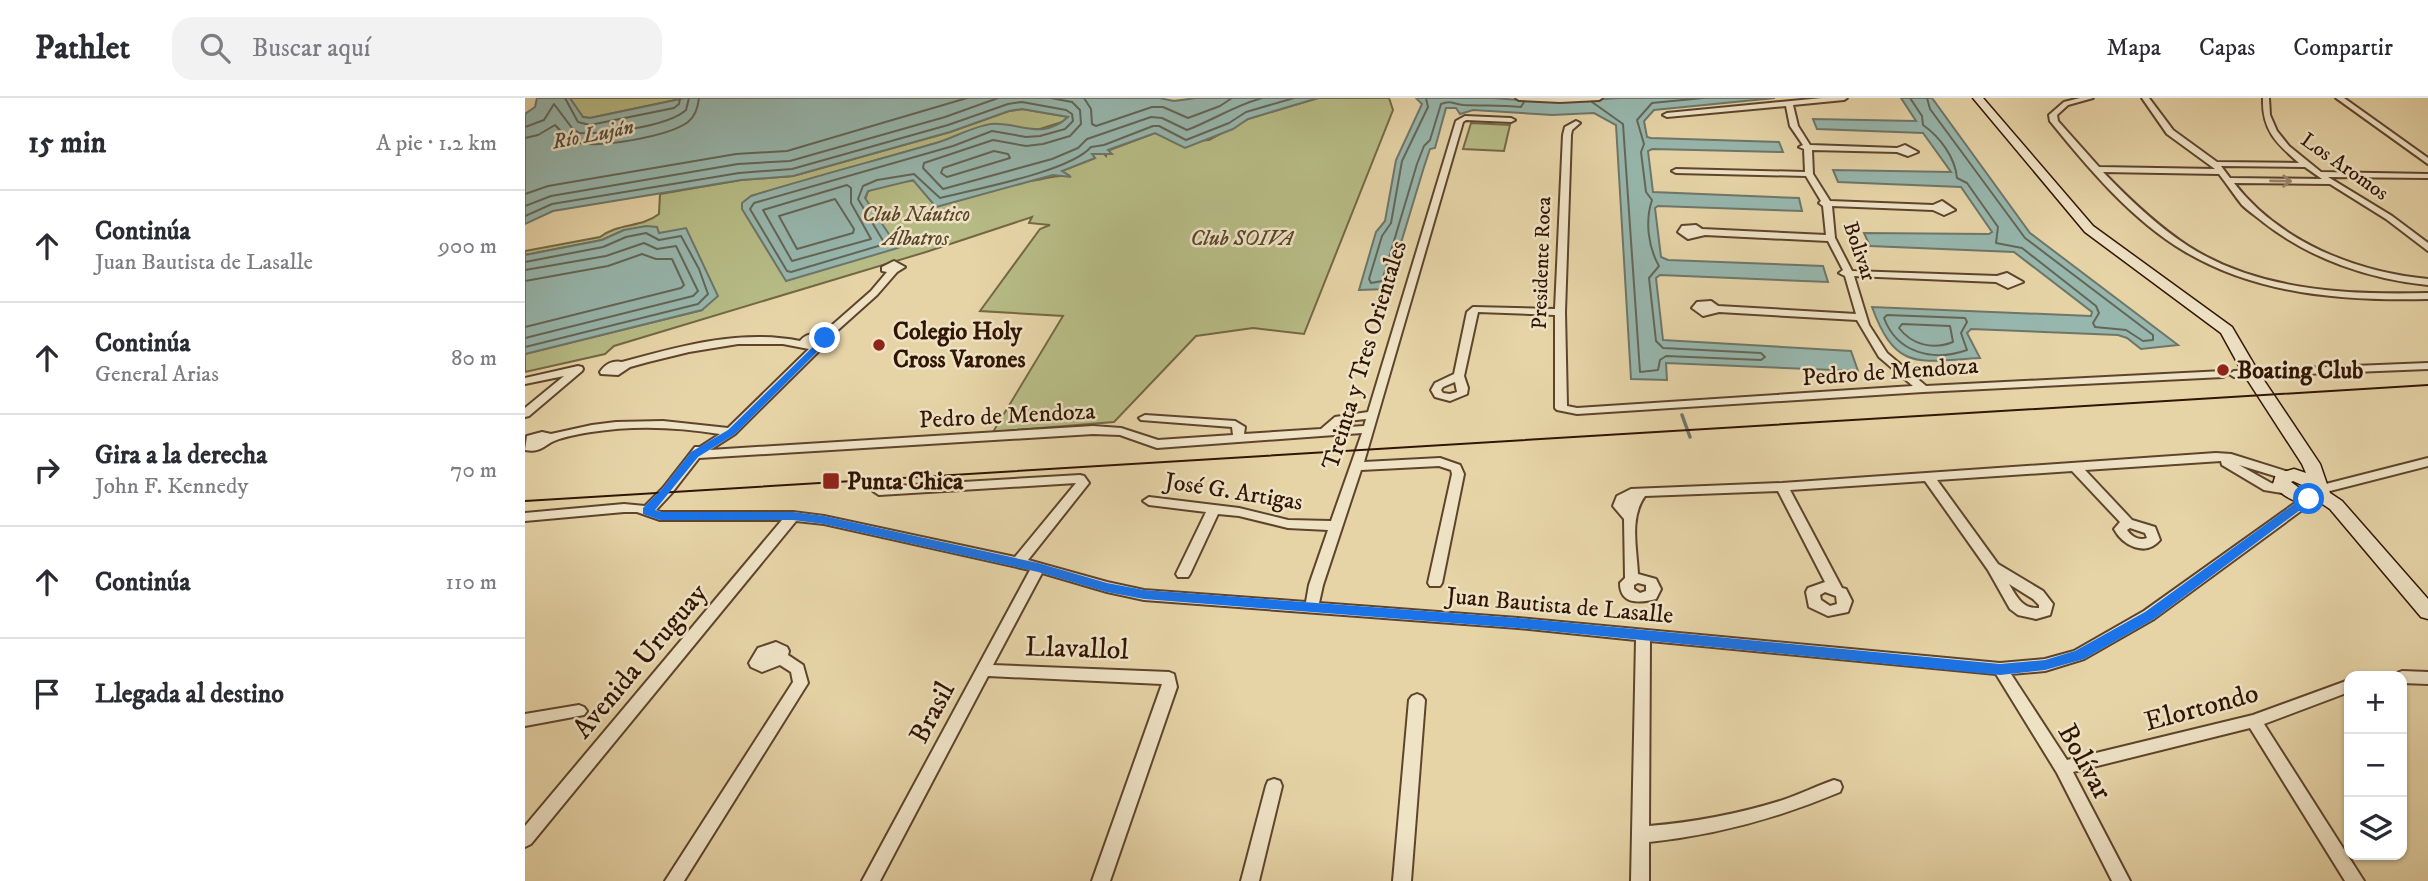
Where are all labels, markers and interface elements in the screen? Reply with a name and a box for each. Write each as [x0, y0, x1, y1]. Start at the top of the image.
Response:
search box [172, 17, 662, 80]
text: Pathlet [35, 28, 130, 69]
icon: search [196, 29, 234, 67]
text: Buscar aquí [252, 32, 370, 65]
text: Mapa [2107, 33, 2161, 63]
text: Capas [2199, 33, 2255, 63]
text: Compartir [2293, 33, 2393, 63]
water label: Río Luján [549, 114, 636, 156]
text: 15 min [28, 125, 106, 162]
street label: Los Aromos [2296, 127, 2393, 206]
text: A pie · 1.2 km [376, 129, 497, 158]
one-way arrow [2269, 174, 2292, 188]
street label: Presidente Roca [1527, 196, 1557, 330]
park label: Club Náutico Álbatros [862, 202, 970, 252]
text: Continúa [95, 215, 190, 248]
street label: Bolivar [1837, 218, 1881, 285]
park label: Club SOIVA [1190, 226, 1295, 252]
icon: ahead [28, 227, 66, 265]
text: 900 m [439, 232, 497, 261]
street label: Treinta y Tres Orientales [1316, 237, 1414, 473]
text: Juan Bautista de Lasalle [95, 248, 313, 277]
place label: Colegio Holy Cross Varones [893, 317, 1026, 375]
route end [809, 322, 840, 353]
text: Continúa [95, 327, 190, 360]
marker: Colegio Holy Cross Varones [871, 337, 887, 353]
icon: ahead [28, 339, 66, 377]
text: 80 m [451, 344, 497, 373]
street label: Pedro de Mendoza [1801, 351, 1980, 393]
place label: Boating Club [2237, 356, 2363, 386]
text: General Arias [95, 360, 219, 389]
marker: Boating Club [2215, 362, 2231, 378]
street label: Pedro de Mendoza [918, 396, 1097, 436]
text: Gira a la derecha [95, 439, 267, 472]
icon: right [28, 451, 66, 489]
text: 70 m [450, 456, 497, 485]
street label: José G. Artigas [1161, 466, 1305, 518]
place label: Punta Chica [847, 467, 964, 497]
marker: Punta Chica [821, 471, 841, 491]
text: John F. Kennedy [95, 472, 248, 501]
route start [2293, 483, 2324, 514]
icon: ahead [28, 563, 66, 601]
text: Continúa [95, 566, 190, 599]
text: 110 m [446, 568, 497, 597]
street label: Avenida Uruguay [565, 576, 716, 746]
street label: Juan Bautista de Lasalle [1443, 581, 1675, 631]
street label: Llavallol [1025, 629, 1130, 668]
map controls [2344, 671, 2407, 860]
button: + [2344, 671, 2407, 734]
icon: arrive [28, 675, 66, 713]
street label: Brasil [902, 675, 963, 750]
street label: Elortondo [2140, 675, 2262, 739]
text: Llegada al destino [95, 678, 284, 711]
street label: Bolívar [2050, 718, 2120, 806]
button: − [2344, 734, 2407, 797]
button: layers [2344, 797, 2407, 860]

